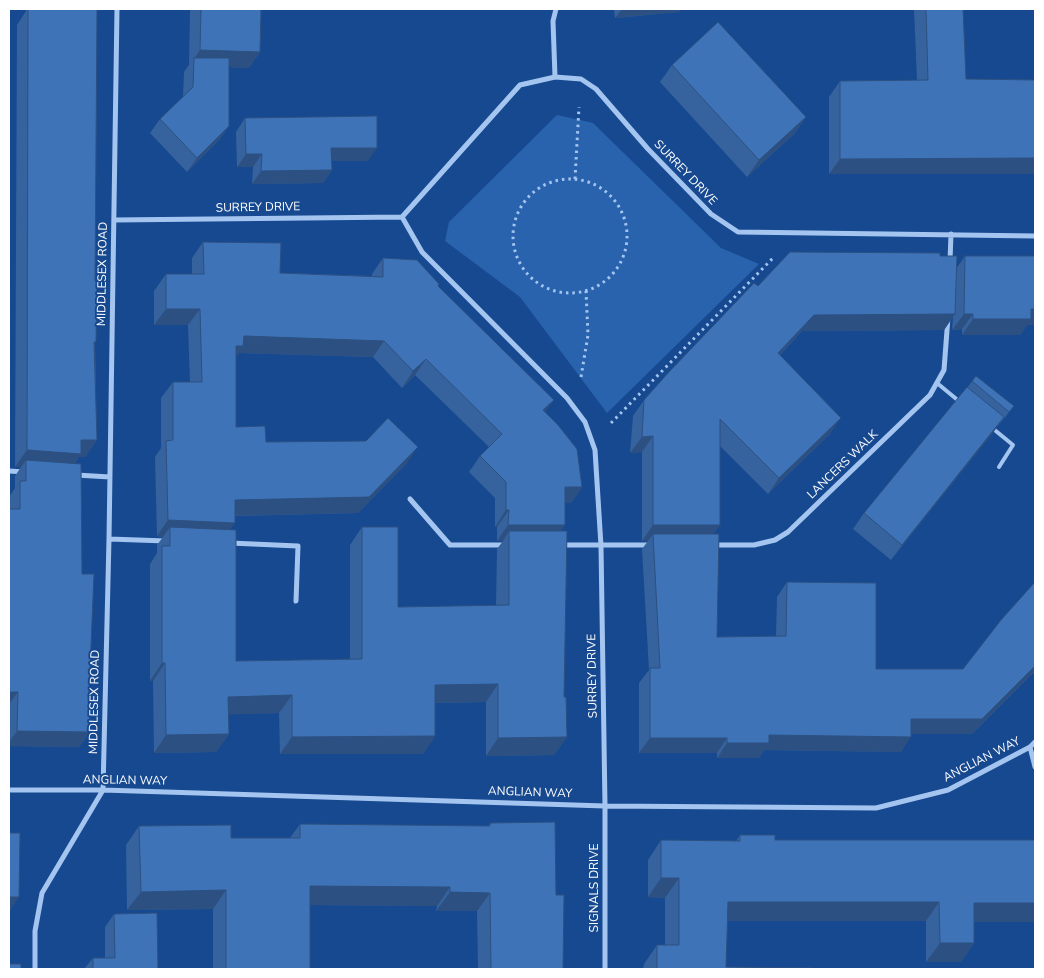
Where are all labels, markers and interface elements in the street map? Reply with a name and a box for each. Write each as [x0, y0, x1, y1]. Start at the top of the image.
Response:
street label: SURREY DRIVE [650, 138, 720, 208]
street label: SURREY DRIVE [216, 200, 300, 216]
street label: MIDDLESEX ROAD [95, 222, 111, 326]
street label: LANCERS WALK [805, 428, 881, 502]
street label: SURREY DRIVE [585, 634, 601, 718]
street label: MIDDLESEX ROAD [87, 650, 103, 754]
street label: ANGLIAN WAY [941, 734, 1023, 786]
street label: ANGLIAN WAY [83, 773, 167, 789]
street label: ANGLIAN WAY [488, 784, 572, 802]
street label: SIGNALS DRIVE [588, 844, 602, 932]

